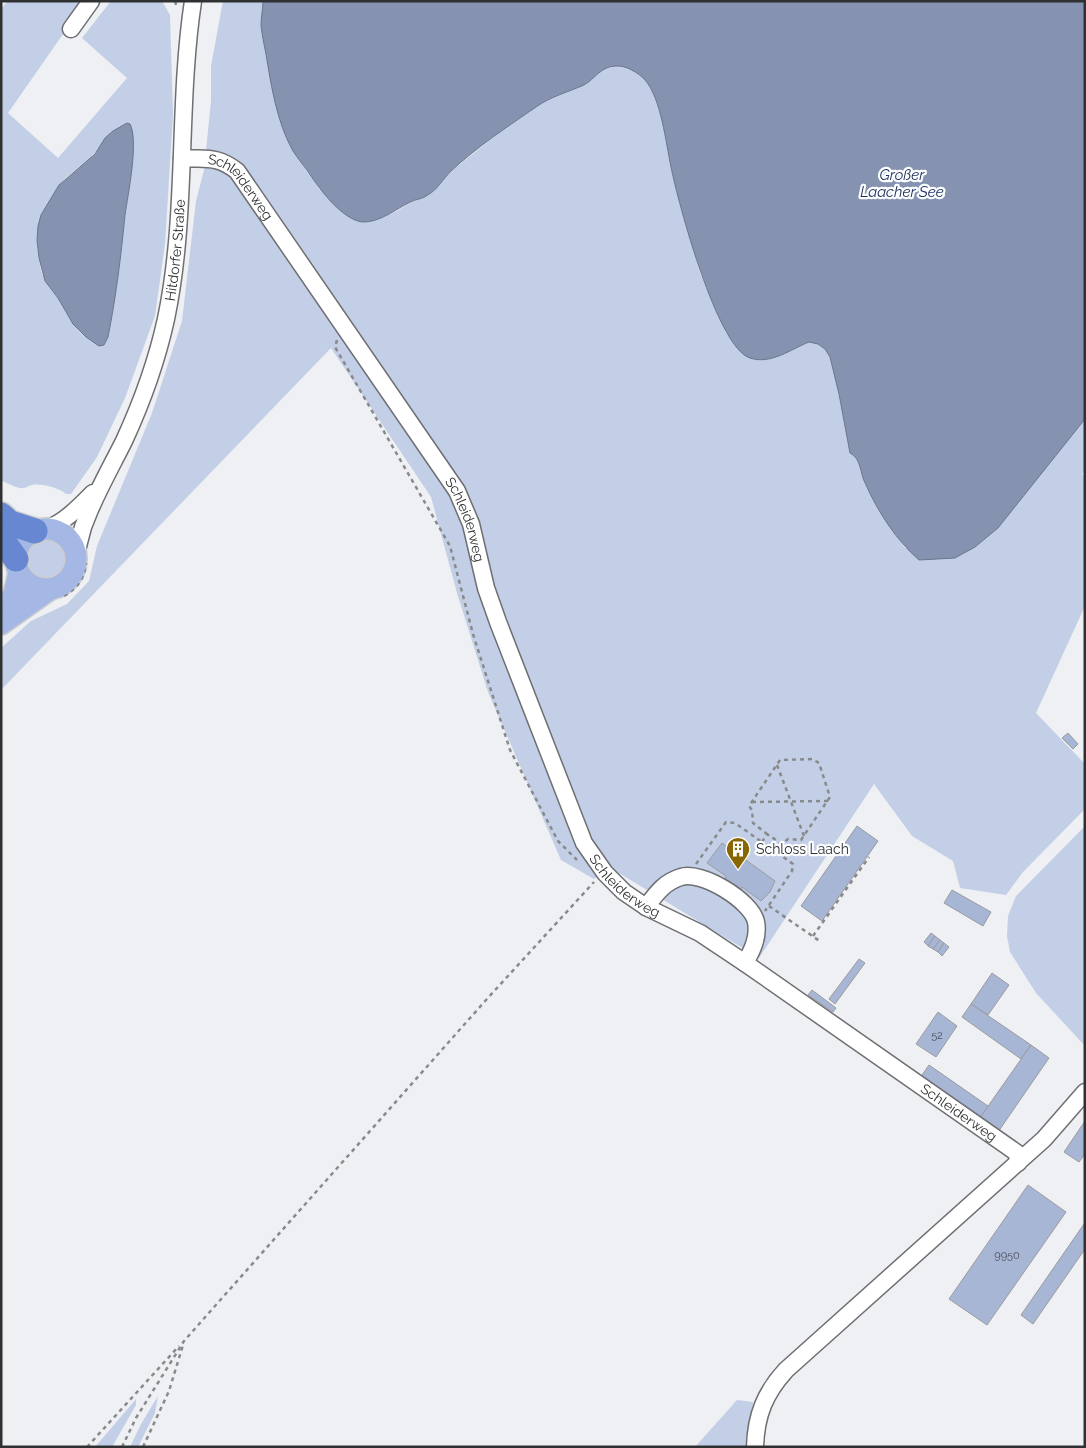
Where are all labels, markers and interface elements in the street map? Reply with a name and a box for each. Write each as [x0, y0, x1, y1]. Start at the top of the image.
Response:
street label: Schleiderweg [207, 151, 276, 223]
water label: Großer Laacher See [860, 166, 944, 201]
street label: Hitdorfer Straße [162, 199, 188, 302]
street label: Schleiderweg [442, 474, 488, 563]
building icon: Schloss Laach [725, 836, 751, 870]
place label: Schloss Laach [756, 841, 849, 857]
street label: Schleiderweg [586, 851, 663, 921]
house number: 52 [931, 1029, 943, 1042]
street label: Schleiderweg [918, 1080, 1000, 1145]
house number: 9950 [994, 1249, 1020, 1262]

